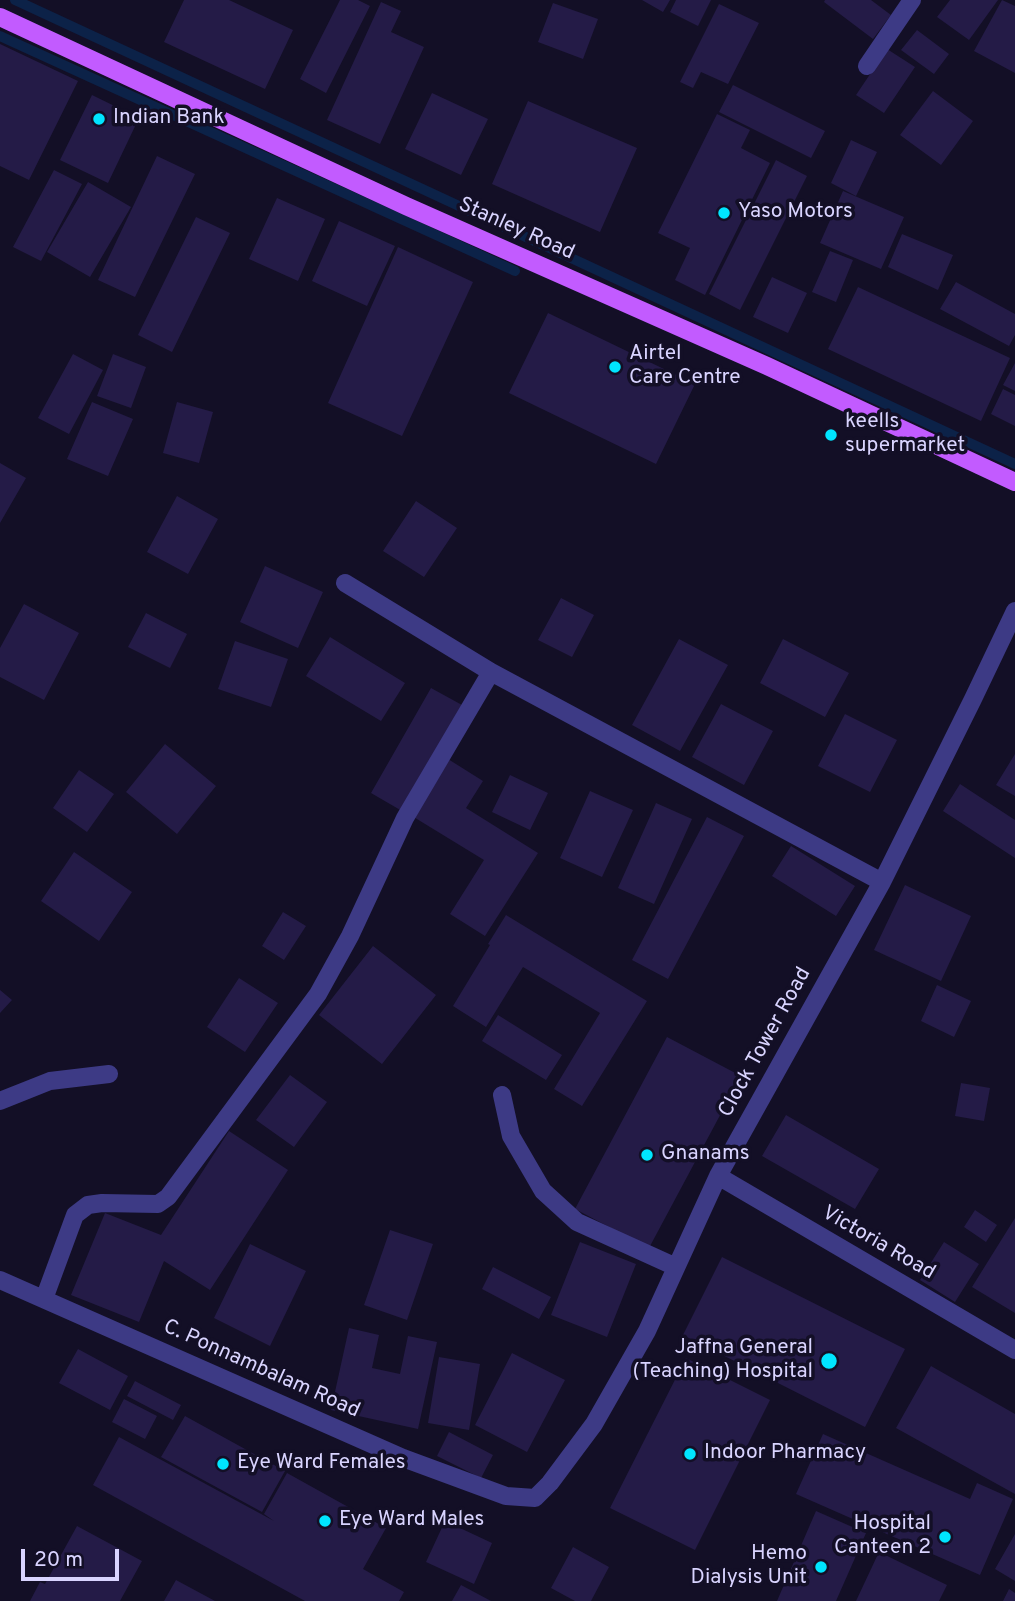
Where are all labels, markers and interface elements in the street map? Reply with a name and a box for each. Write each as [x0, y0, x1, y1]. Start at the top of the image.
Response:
place label: Indian Bank [113, 106, 225, 132]
marker: Indian Bank [91, 111, 107, 127]
street label: Stanley Road [454, 193, 578, 267]
place label: Yaso Motors [738, 200, 853, 226]
marker: Yaso Motors [716, 205, 732, 221]
place label: Airtel Care Centre [629, 342, 741, 392]
marker: Airtel Care Centre [607, 359, 623, 375]
place label: keells supermarket [845, 410, 965, 460]
marker: keells supermarket [823, 427, 839, 443]
street label: Clock Tower Road [714, 964, 818, 1122]
place label: Gnanams [661, 1142, 750, 1168]
marker: Gnanams [639, 1147, 655, 1163]
street label: Victoria Road [817, 1201, 939, 1287]
street label: C. Ponnambalam Road [159, 1315, 363, 1425]
place label: Jaffna General (Teaching) Hospital [632, 1336, 813, 1386]
marker: Jaffna General (Teaching) Hospital [819, 1351, 839, 1371]
place label: Indoor Pharmacy [704, 1441, 866, 1467]
marker: Indoor Pharmacy [682, 1446, 698, 1462]
place label: Eye Ward Females [237, 1451, 406, 1477]
marker: Eye Ward Females [215, 1456, 231, 1472]
place label: Eye Ward Males [339, 1508, 484, 1534]
place label: Hospital Canteen 2 [834, 1512, 931, 1562]
marker: Eye Ward Males [317, 1513, 333, 1529]
marker: Hospital Canteen 2 [937, 1529, 953, 1545]
scale bar [24, 1534, 122, 1578]
place label: Hemo Dialysis Unit [691, 1542, 807, 1592]
text: 20 m [34, 1547, 83, 1574]
marker: Hemo Dialysis Unit [813, 1559, 829, 1575]

